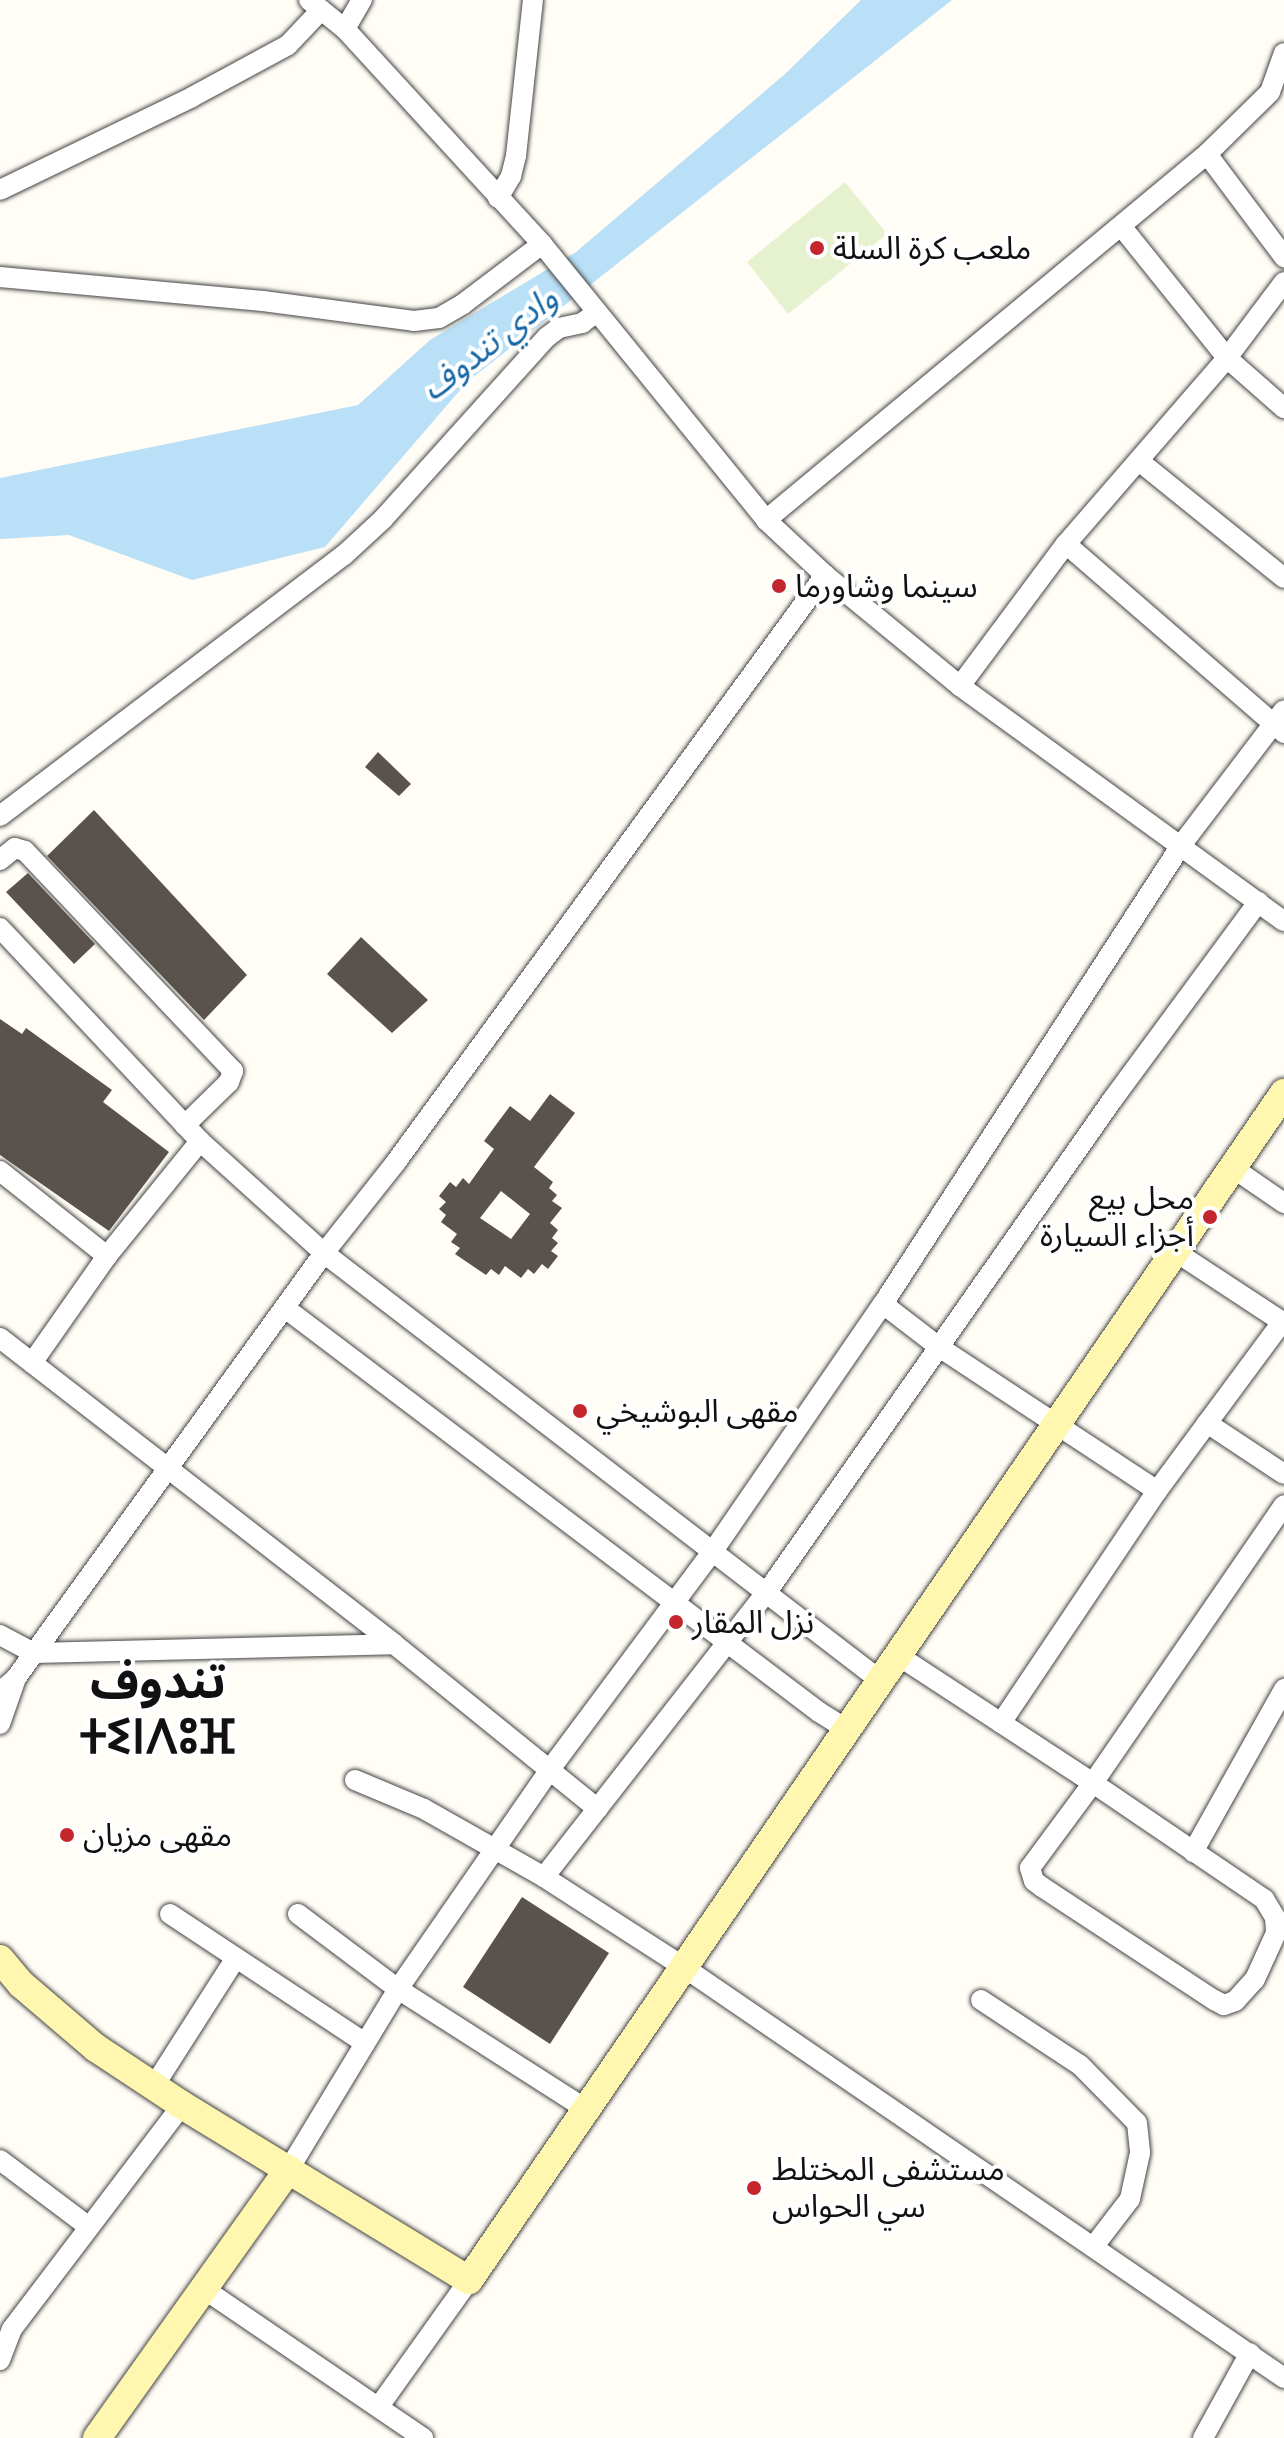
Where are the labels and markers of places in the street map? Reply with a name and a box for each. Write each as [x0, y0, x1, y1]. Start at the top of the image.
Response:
place label: ملعب كرة السلة [833, 229, 1031, 267]
marker: ملعب كرة السلة [808, 239, 826, 257]
place label: سينما وشاورما [795, 567, 978, 605]
marker: سينما وشاورما [770, 577, 788, 595]
place label: محل بيع أجزاء السيارة [1040, 1180, 1194, 1255]
marker: محل بيع أجزاء السيارة [1201, 1208, 1219, 1226]
place label: مقهى البوشيخي [596, 1392, 799, 1430]
marker: مقهى البوشيخي [571, 1402, 589, 1420]
place label: نزل المقار [692, 1603, 814, 1641]
marker: نزل المقار [667, 1613, 685, 1631]
place label: مقهى مزيان [83, 1816, 232, 1854]
marker: مقهى مزيان [58, 1826, 76, 1844]
place label: مستشفى المختلط سي الحواس [772, 2151, 1005, 2226]
marker: مستشفى المختلط سي الحواس [743, 2177, 765, 2199]

